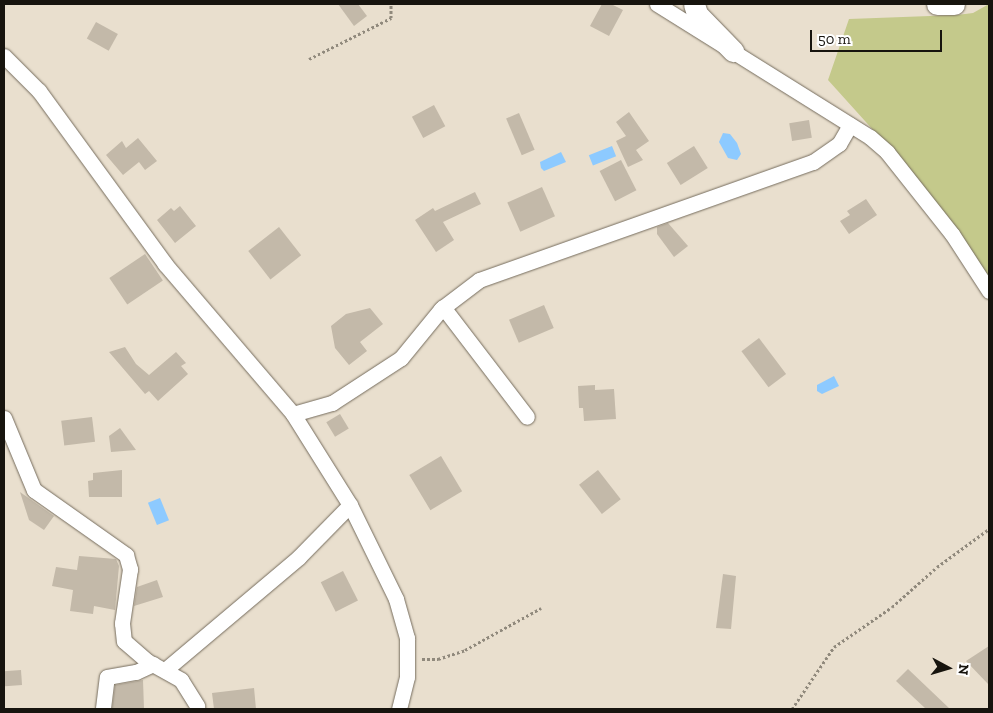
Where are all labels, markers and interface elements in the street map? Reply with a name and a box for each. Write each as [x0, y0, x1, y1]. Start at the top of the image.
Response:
scale bar [813, 20, 946, 52]
text: 50 m [818, 30, 851, 48]
north arrow [923, 643, 973, 693]
text: N [954, 663, 972, 676]

